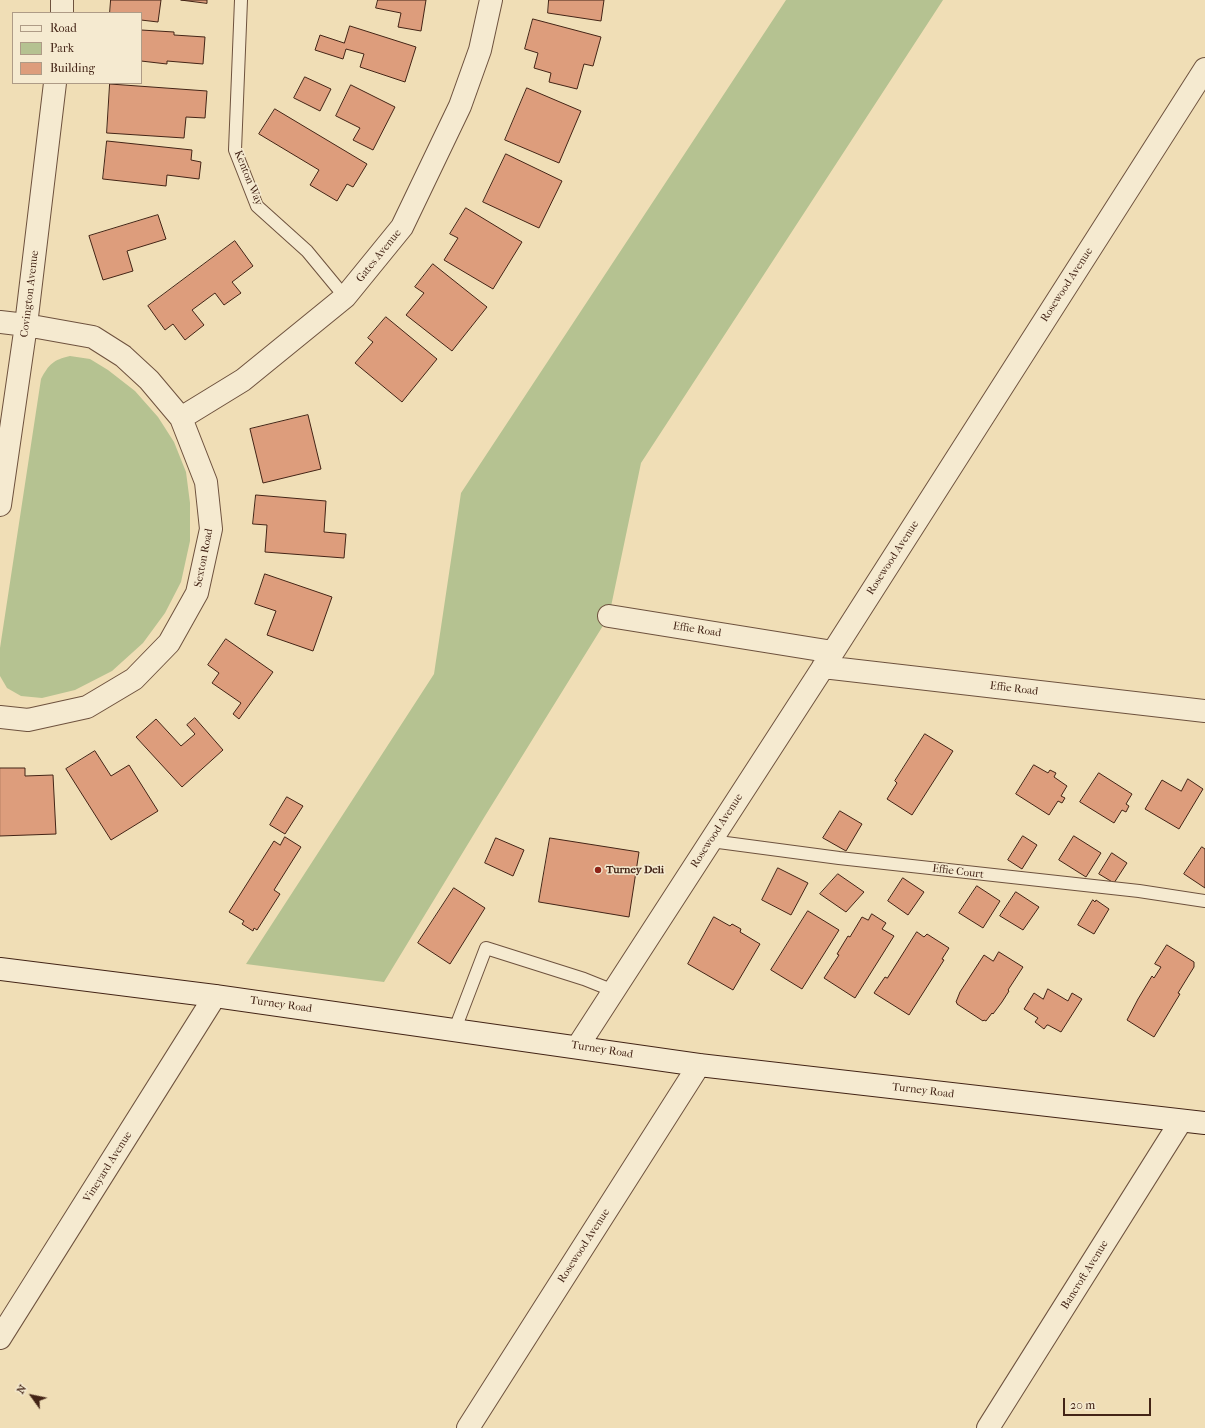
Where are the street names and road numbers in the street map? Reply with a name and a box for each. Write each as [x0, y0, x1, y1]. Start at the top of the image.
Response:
street label: Kenton Way [231, 148, 265, 208]
street label: Gates Avenue [354, 227, 404, 285]
street label: Rosewood Avenue [1038, 245, 1096, 325]
street label: Covington Avenue [18, 250, 42, 338]
street label: Rosewood Avenue [864, 518, 922, 598]
street label: Sexton Road [192, 528, 216, 588]
street label: Effie Road [672, 620, 722, 640]
street label: Effie Road [989, 679, 1039, 699]
street label: Rosewood Avenue [688, 791, 746, 871]
street label: Effie Court [931, 862, 985, 882]
street label: Turney Road [249, 994, 313, 1016]
street label: Turney Road [570, 1039, 634, 1061]
street label: Turney Road [891, 1081, 955, 1101]
street label: Vineyard Avenue [81, 1129, 135, 1205]
street label: Rosewood Avenue [555, 1206, 613, 1286]
street label: Bancroft Avenue [1058, 1238, 1112, 1312]

